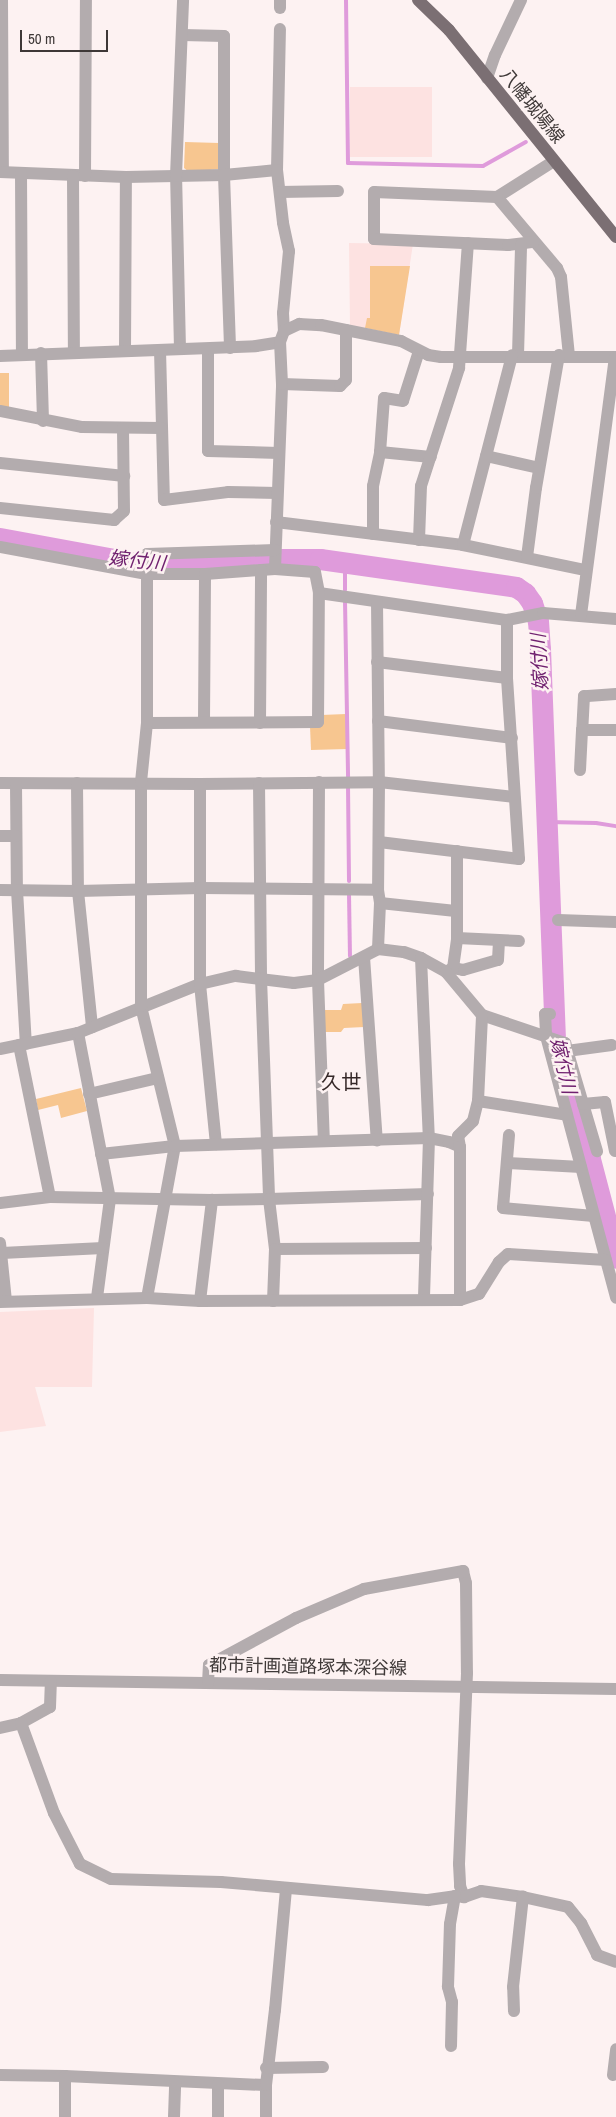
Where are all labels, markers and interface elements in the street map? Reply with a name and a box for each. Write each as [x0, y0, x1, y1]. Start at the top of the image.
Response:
scale bar [22, 20, 110, 52]
text: 50 m [28, 28, 55, 49]
street label: 八幡城陽線 [495, 64, 569, 148]
water label: 嫁付川 [107, 547, 167, 575]
water label: 嫁付川 [527, 633, 553, 691]
water label: 嫁付川 [545, 1036, 581, 1096]
district label: 久世 [321, 1069, 361, 1093]
street label: 都市計画道路塚本深谷線 [209, 1654, 407, 1680]

